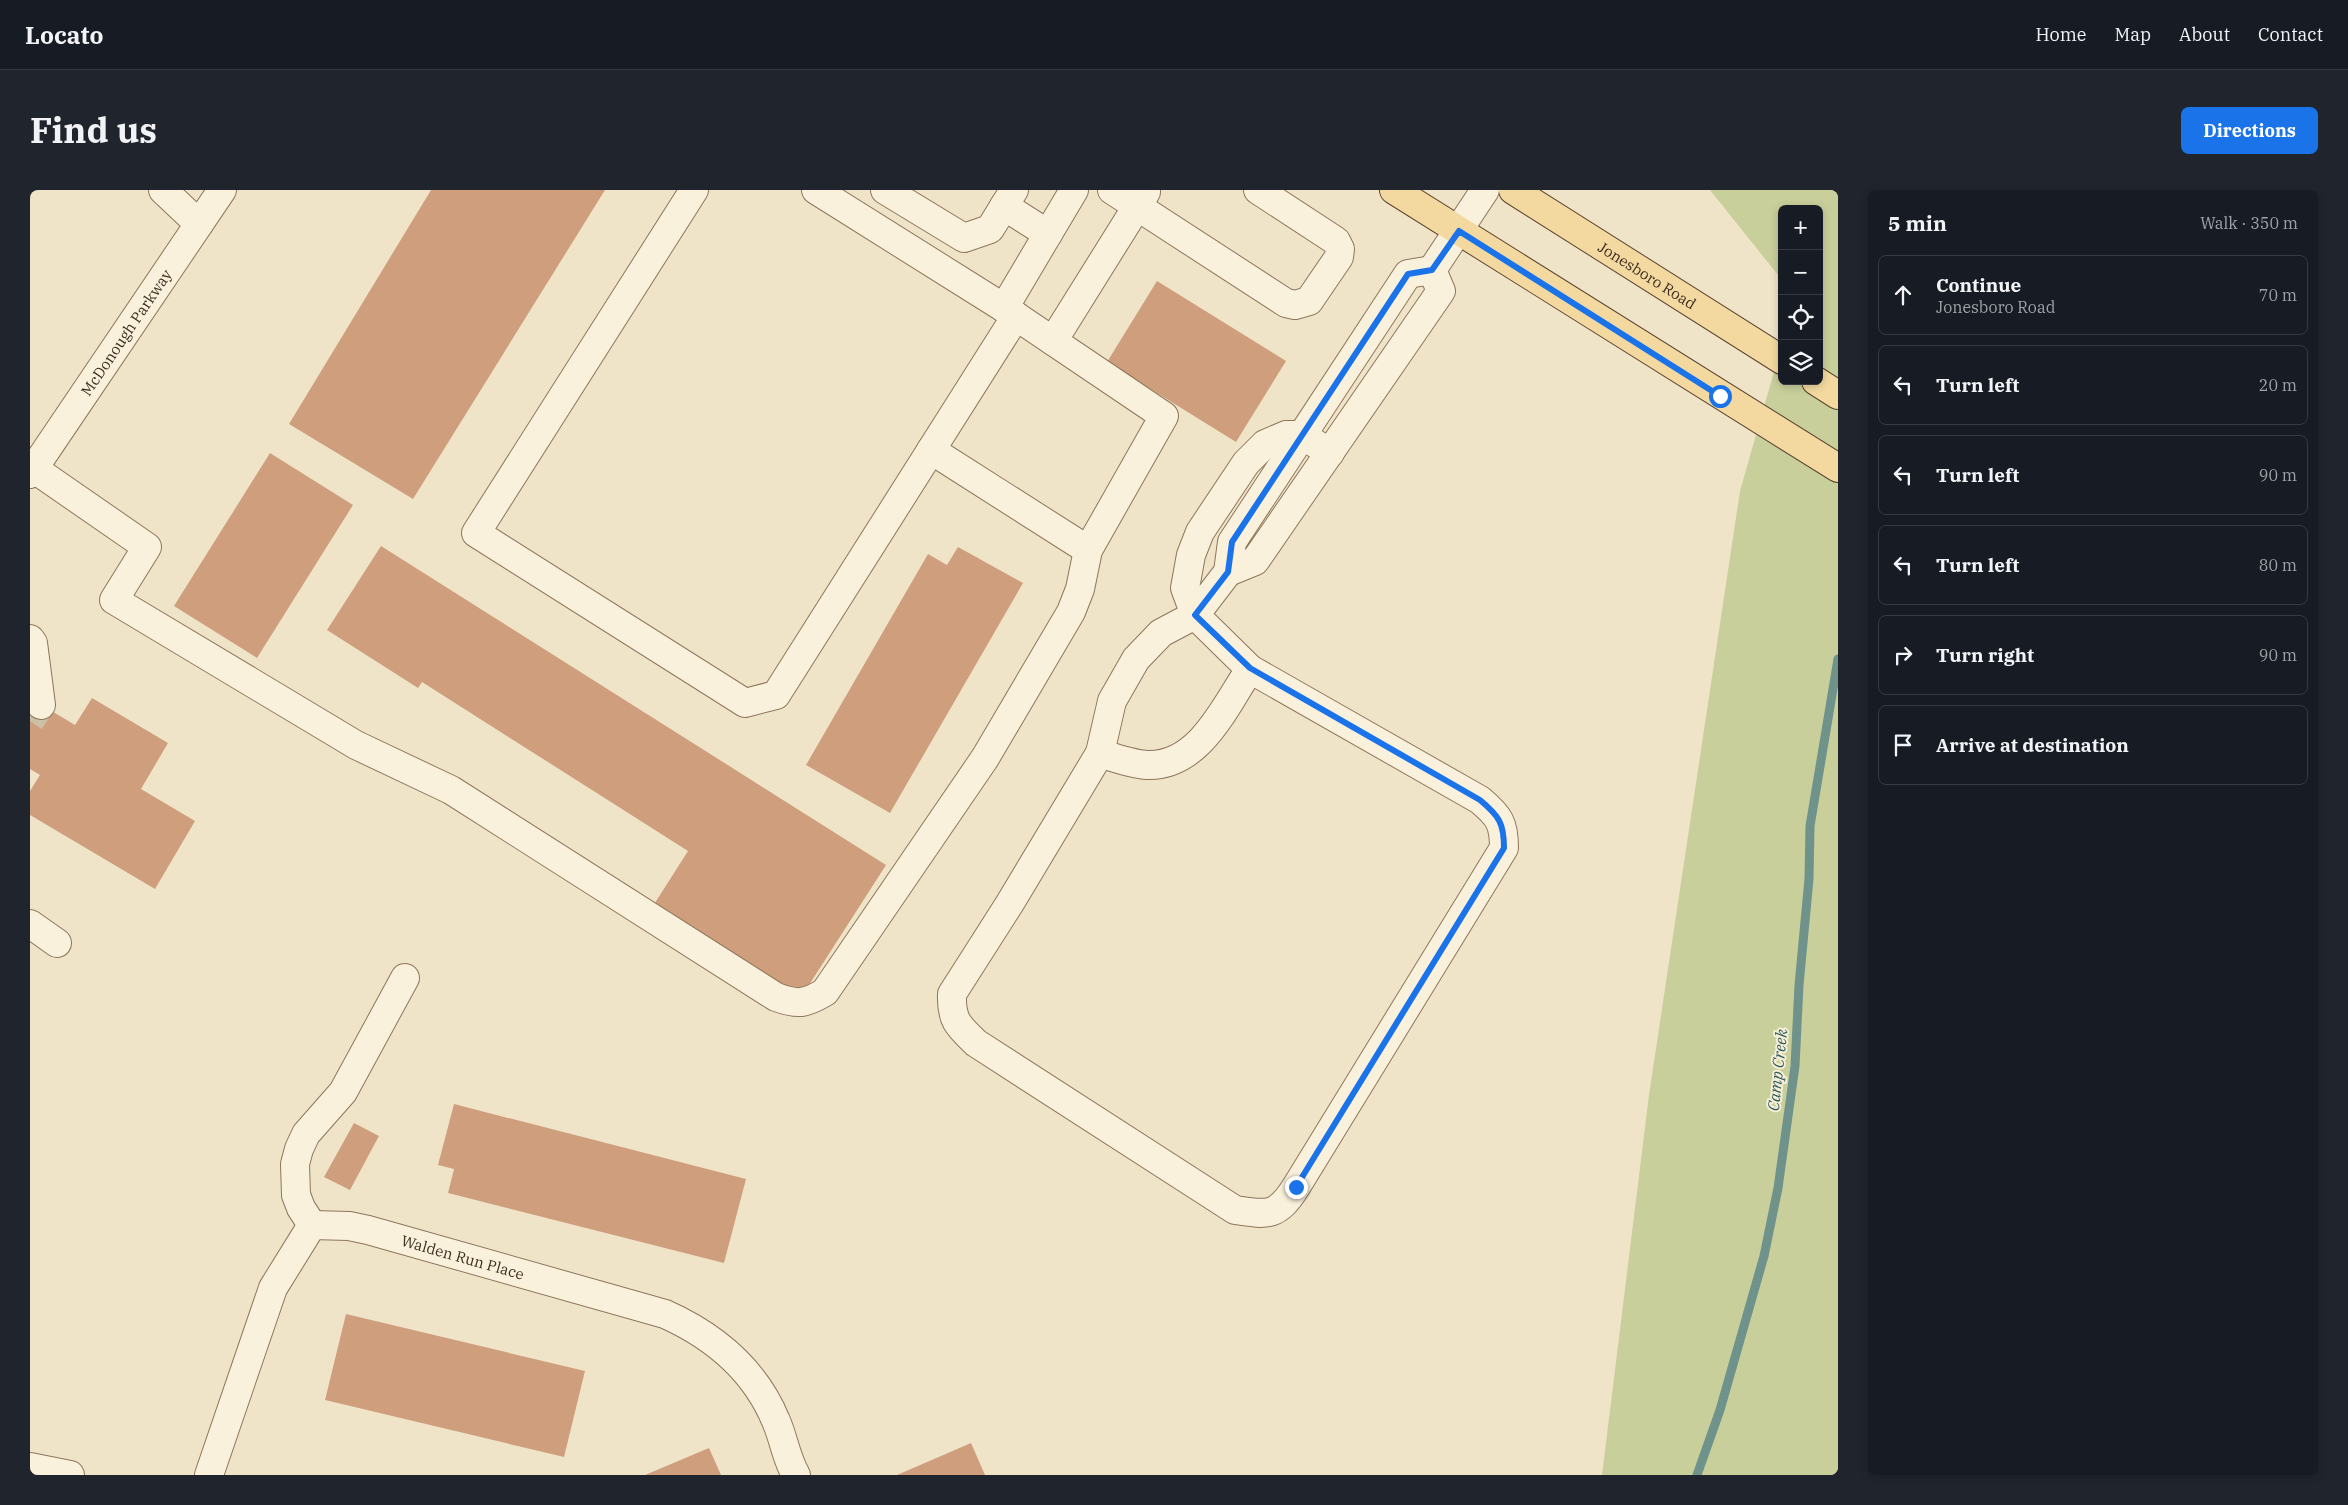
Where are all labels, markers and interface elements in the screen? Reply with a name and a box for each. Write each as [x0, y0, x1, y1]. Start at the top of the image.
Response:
text: Locato [25, 19, 103, 51]
text: Home [2035, 23, 2087, 46]
text: Map [2115, 23, 2151, 46]
text: About [2179, 23, 2230, 46]
text: Contact [2258, 23, 2323, 46]
text: Find us [30, 107, 157, 153]
button: Directions [2181, 107, 2318, 154]
map controls [1778, 205, 1823, 385]
button: + [1778, 205, 1823, 250]
text: 5 min [1888, 209, 1947, 237]
text: Walk · 350 m [2200, 213, 2298, 233]
street label: Jonesboro Road [1595, 237, 1700, 313]
button: − [1778, 250, 1823, 295]
street label: McDonough Parkway [76, 265, 175, 399]
text: Continue [1936, 273, 2021, 297]
icon: ahead [1889, 281, 1917, 309]
text: 70 m [2259, 285, 2297, 305]
button: locate [1778, 295, 1823, 340]
text: Jonesboro Road [1936, 297, 2056, 317]
button: layers [1778, 340, 1823, 385]
icon: left [1889, 371, 1917, 399]
text: Turn left [1936, 373, 2019, 397]
text: 20 m [2259, 375, 2297, 395]
route start [1709, 385, 1732, 408]
icon: left [1889, 461, 1917, 489]
text: Turn left [1936, 463, 2019, 487]
text: 90 m [2259, 465, 2297, 485]
icon: left [1889, 551, 1917, 579]
text: Turn left [1936, 553, 2019, 577]
text: 80 m [2259, 555, 2297, 575]
icon: right [1889, 641, 1917, 669]
text: Turn right [1936, 643, 2034, 667]
text: 90 m [2259, 645, 2297, 665]
icon: arrive [1889, 731, 1917, 759]
text: Arrive at destination [1936, 733, 2129, 757]
water label: Camp Creek [1763, 1027, 1791, 1112]
route end [1285, 1176, 1308, 1199]
street label: Walden Run Place [399, 1230, 526, 1283]

